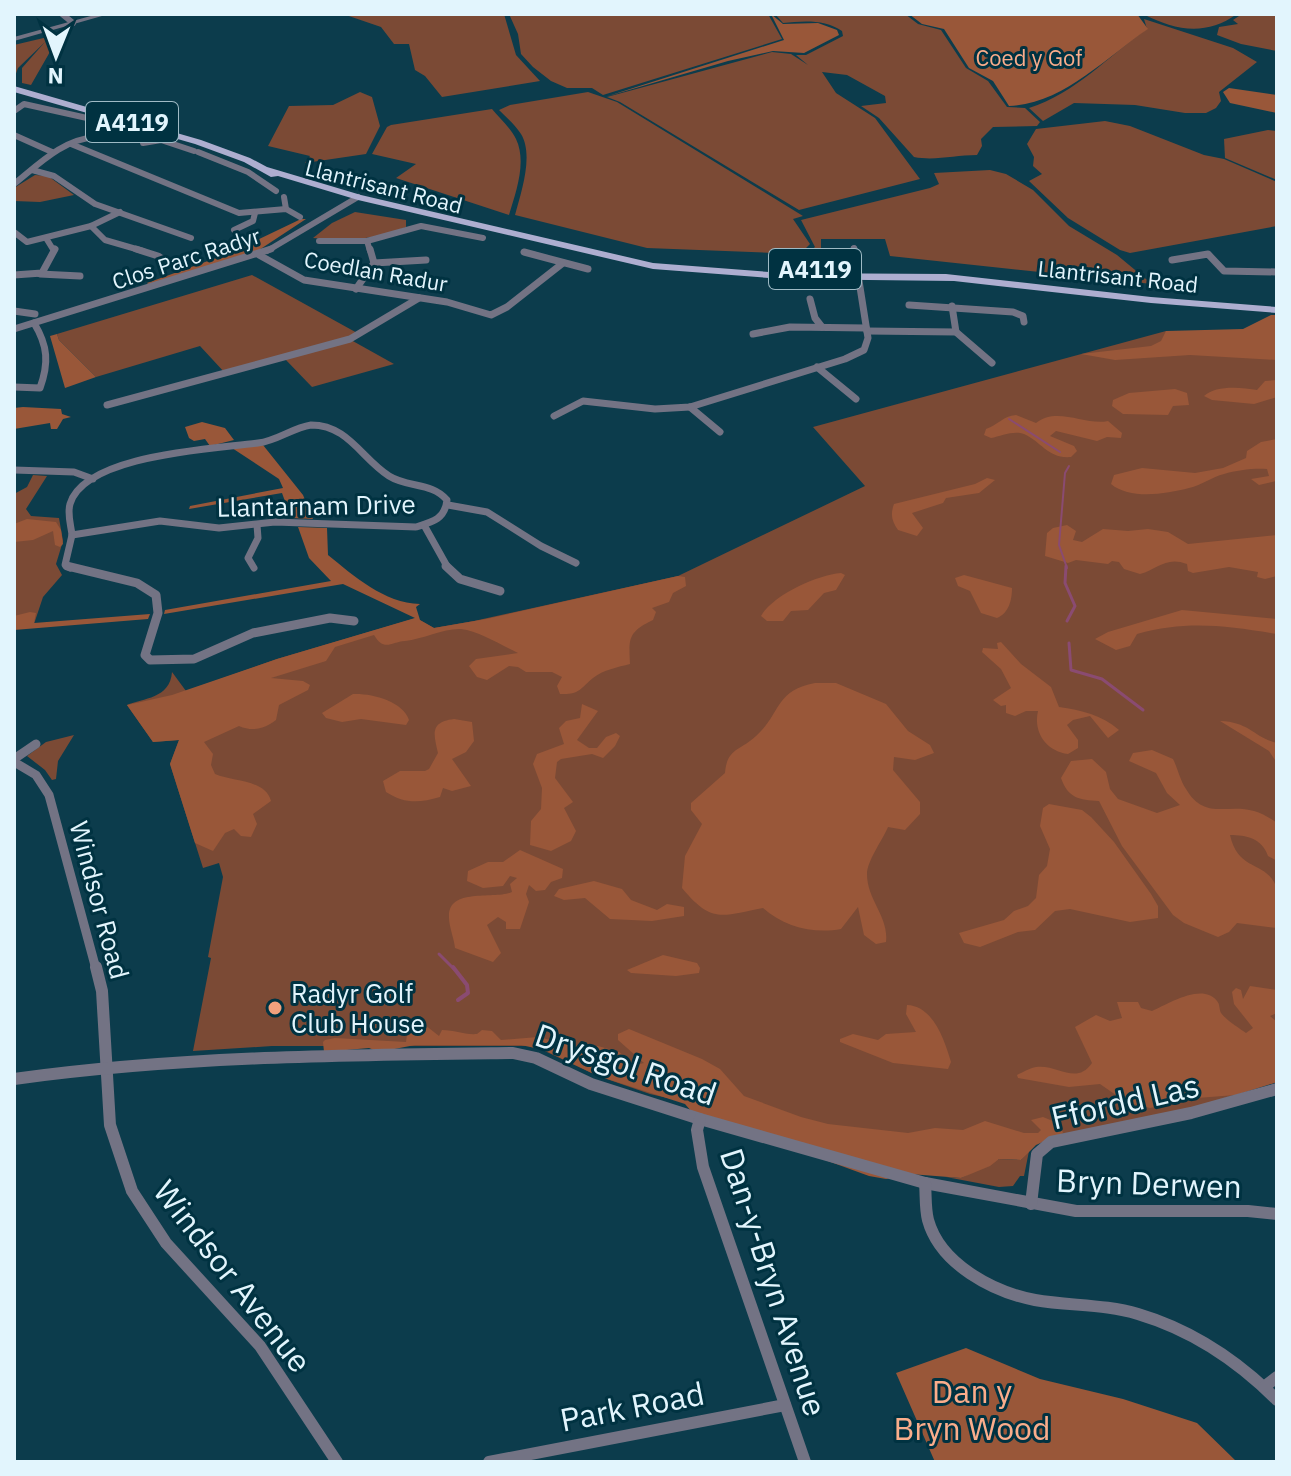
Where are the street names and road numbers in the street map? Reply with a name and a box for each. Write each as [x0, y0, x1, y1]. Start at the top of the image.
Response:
road number: A4119 [86, 102, 178, 142]
street label: Llantrisant Road [302, 152, 466, 220]
street label: Clos Parc Radyr [108, 220, 264, 296]
street label: Coedlan Radur [302, 244, 450, 298]
road number: A4119 [769, 249, 861, 289]
street label: Llantrisant Road [1036, 253, 1200, 299]
street label: Llantarnam Drive [216, 486, 416, 524]
street label: Windsor Road [63, 817, 137, 983]
street label: Drysgol Road [530, 1013, 722, 1115]
street label: Ffordd Las [1047, 1064, 1203, 1138]
street label: Dan-y-Bryn Avenue [711, 1143, 837, 1421]
street label: Bryn Derwen [1055, 1159, 1243, 1207]
street label: Windsor Avenue [145, 1171, 321, 1381]
street label: Park Road [556, 1371, 708, 1441]

